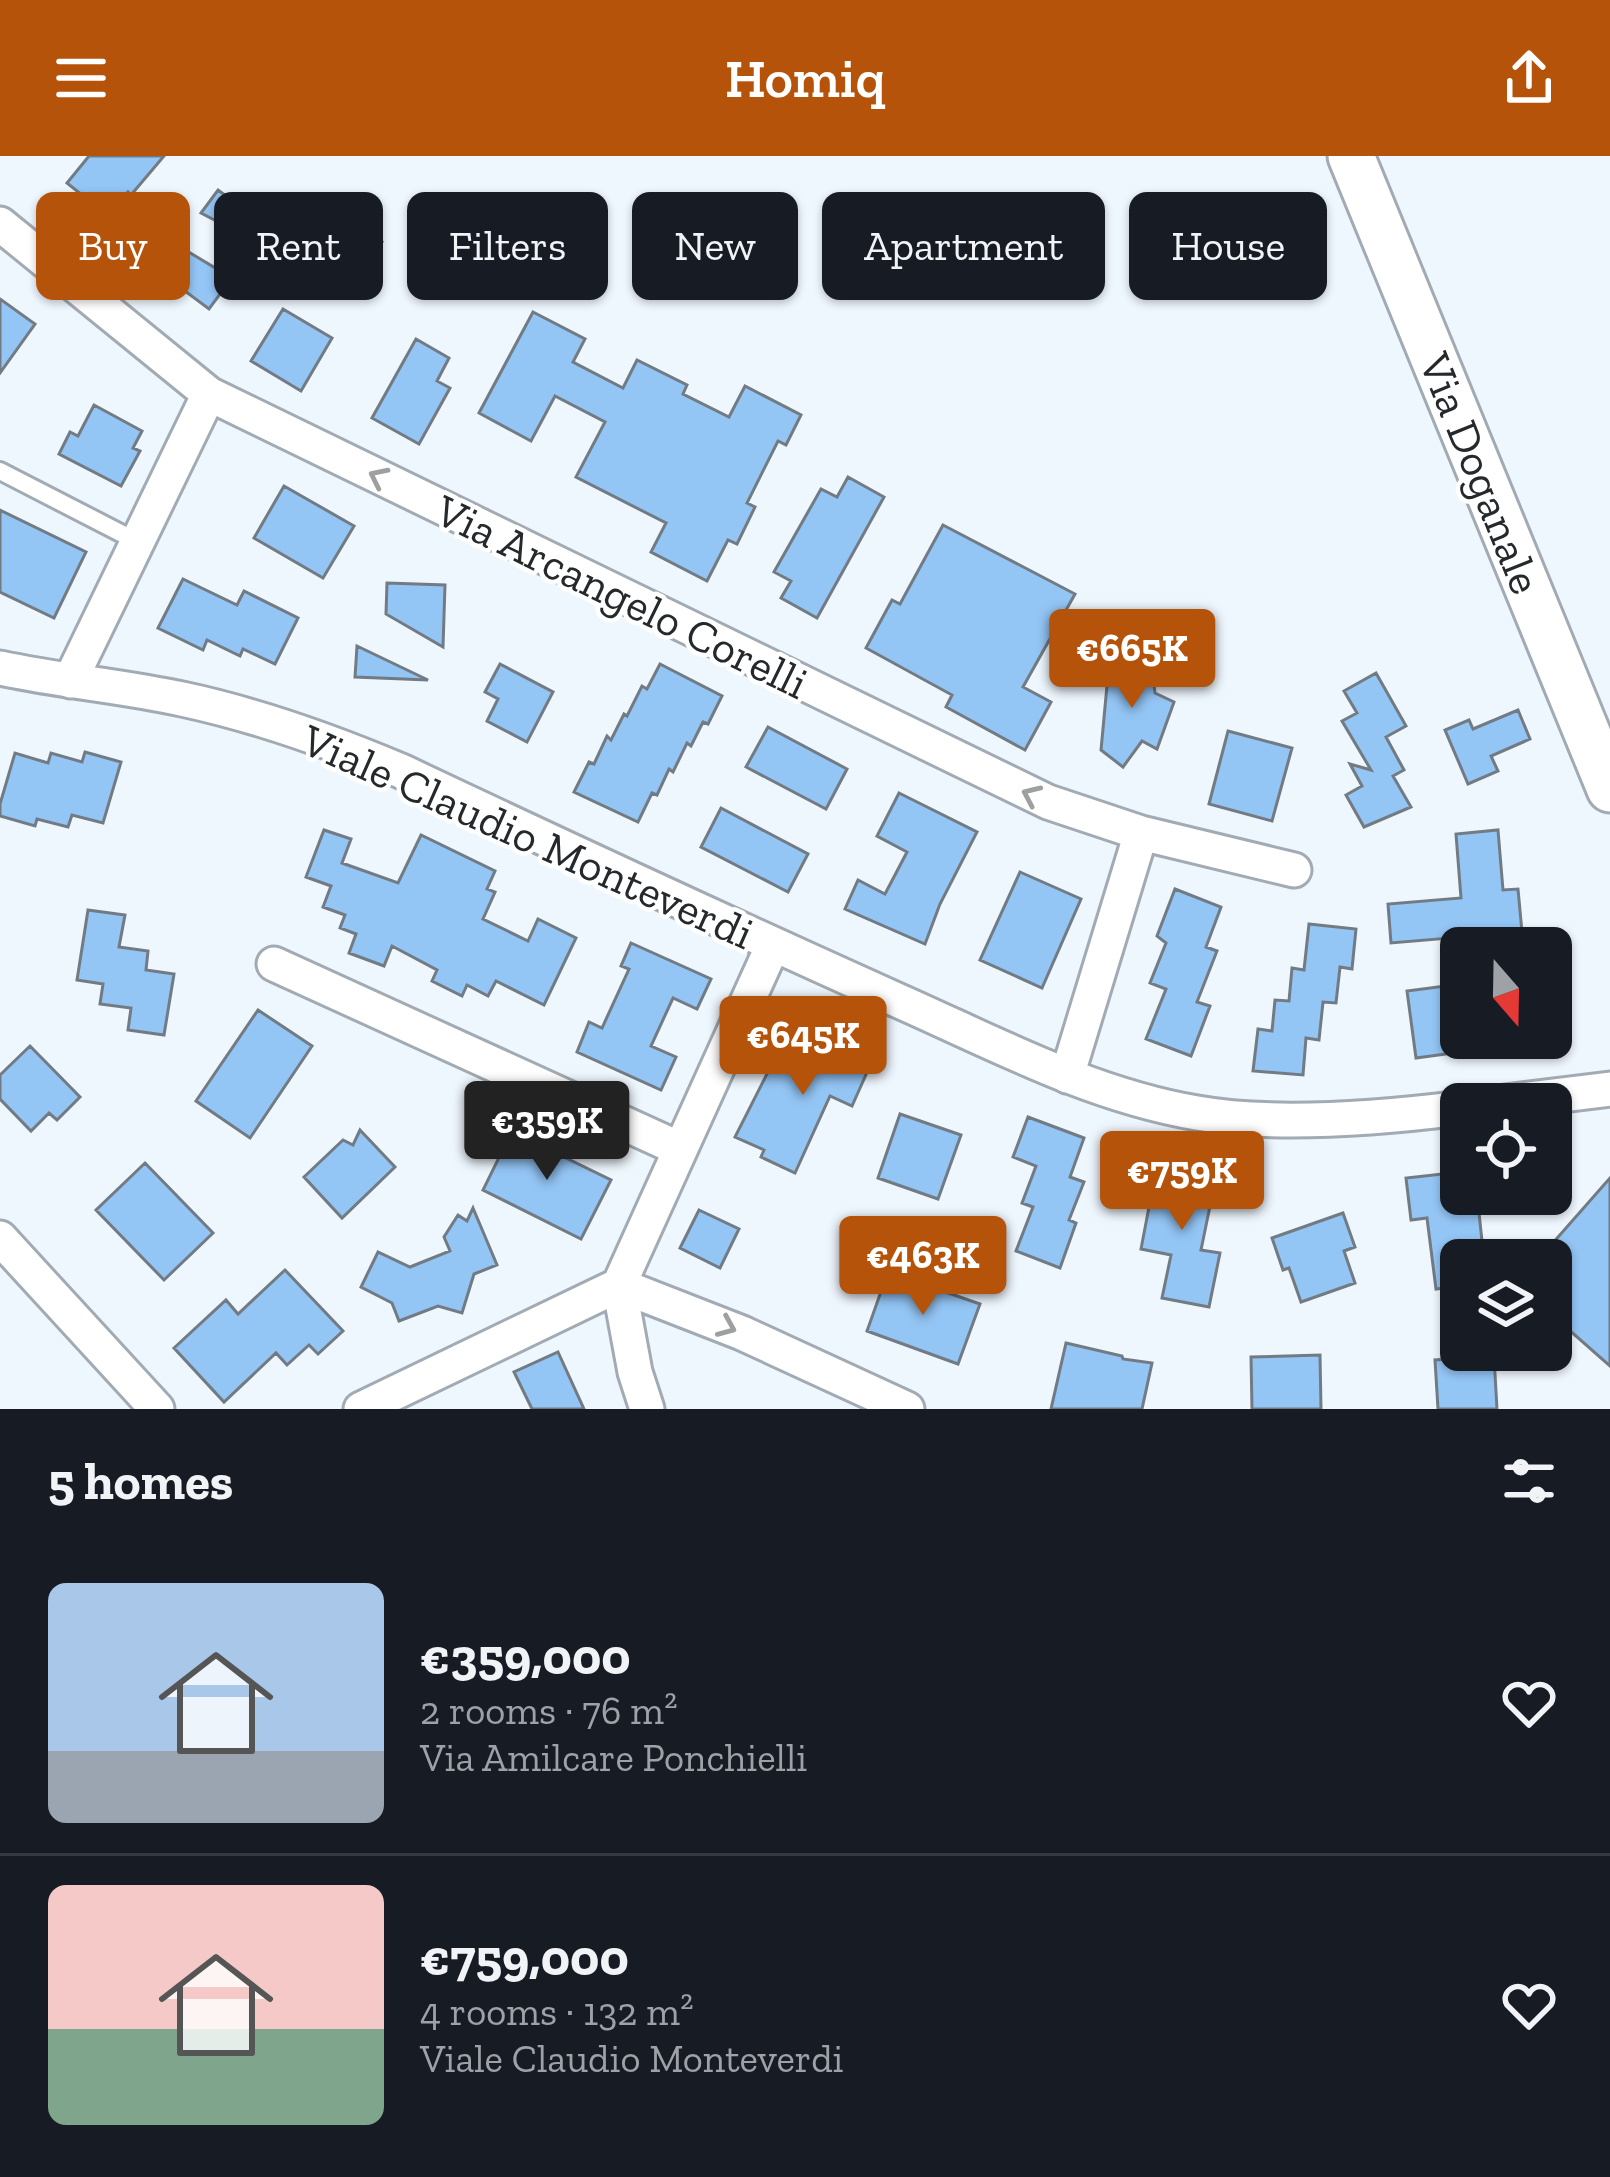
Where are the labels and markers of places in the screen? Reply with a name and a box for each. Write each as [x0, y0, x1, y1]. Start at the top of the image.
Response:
pin: €665K [1048, 609, 1216, 711]
pin: €645K [719, 996, 887, 1098]
pin: €359K [463, 1081, 631, 1183]
pin: €759K [1098, 1131, 1266, 1233]
pin: €463K [839, 1216, 1007, 1318]

